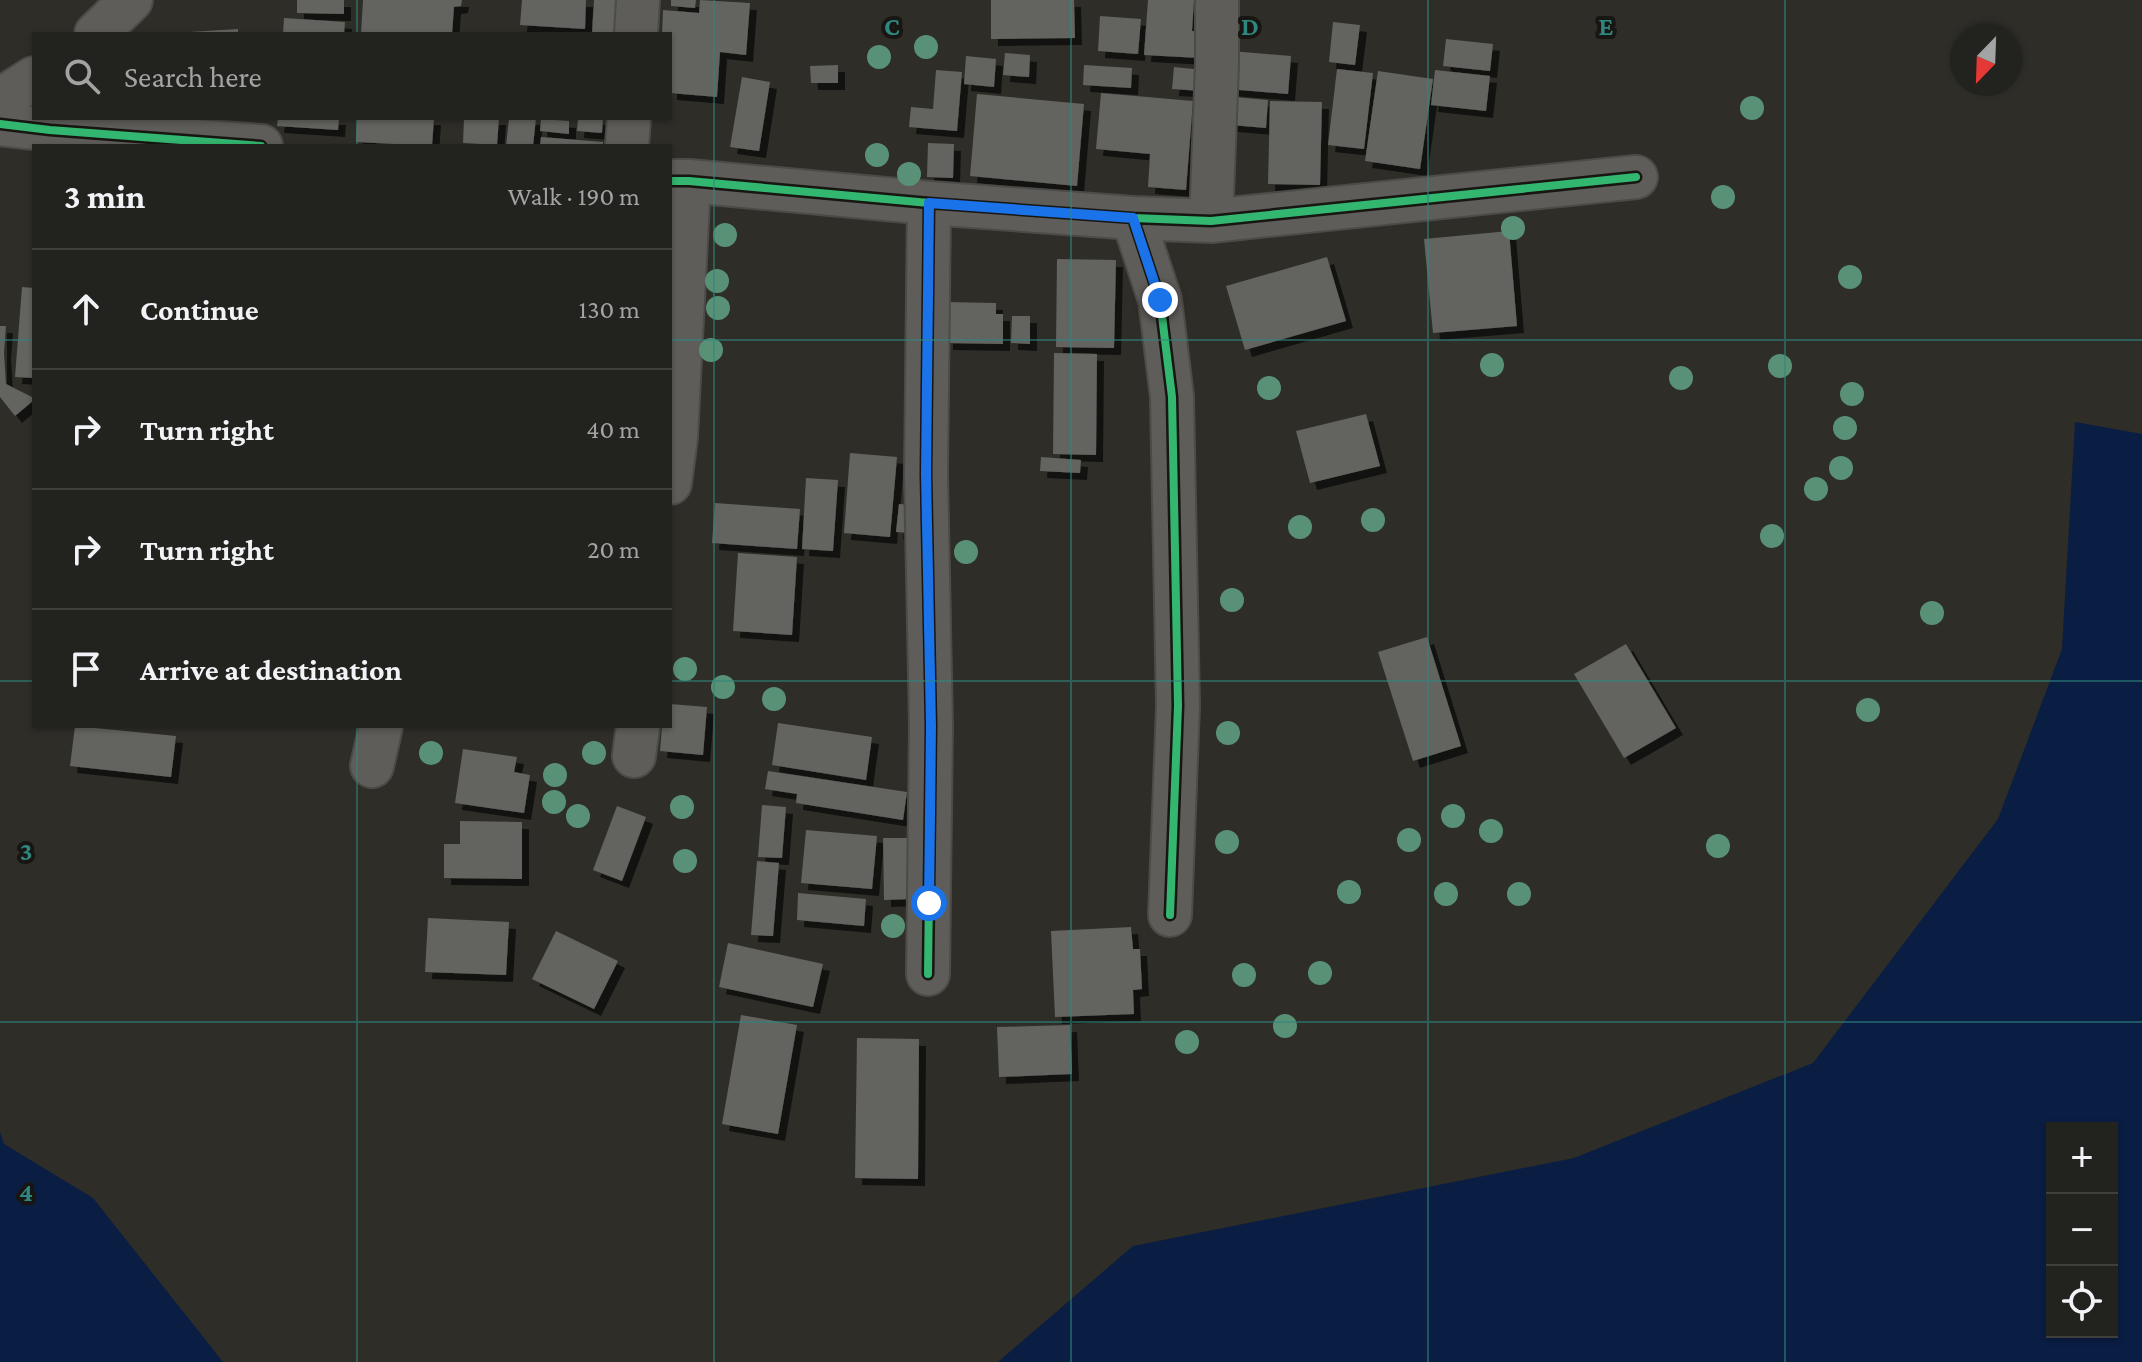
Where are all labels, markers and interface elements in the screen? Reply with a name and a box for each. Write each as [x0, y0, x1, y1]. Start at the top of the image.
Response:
text: C [884, 12, 900, 41]
text: D [1241, 12, 1259, 41]
text: E [1599, 12, 1614, 41]
north arrow [1950, 24, 2022, 96]
search box [32, 32, 672, 120]
icon: search [60, 54, 104, 98]
text: Search here [124, 60, 262, 93]
text: 3 min [64, 178, 145, 215]
text: Walk · 190 m [508, 182, 640, 211]
route end [1142, 282, 1178, 318]
icon: ahead [64, 287, 108, 331]
text: Continue [140, 293, 259, 326]
text: 130 m [579, 295, 640, 324]
icon: right [64, 407, 108, 451]
text: Turn right [140, 413, 274, 446]
text: 40 m [586, 415, 640, 444]
icon: right [64, 527, 108, 571]
text: Turn right [140, 533, 274, 566]
text: 20 m [587, 535, 640, 564]
icon: arrive [64, 647, 108, 691]
text: Arrive at destination [140, 653, 402, 686]
text: 3 [20, 837, 32, 866]
route start [911, 885, 947, 921]
map controls [2046, 1122, 2118, 1338]
button: + [2046, 1122, 2118, 1194]
text: 4 [19, 1178, 33, 1207]
button: − [2046, 1194, 2118, 1266]
button: locate [2046, 1266, 2118, 1338]

